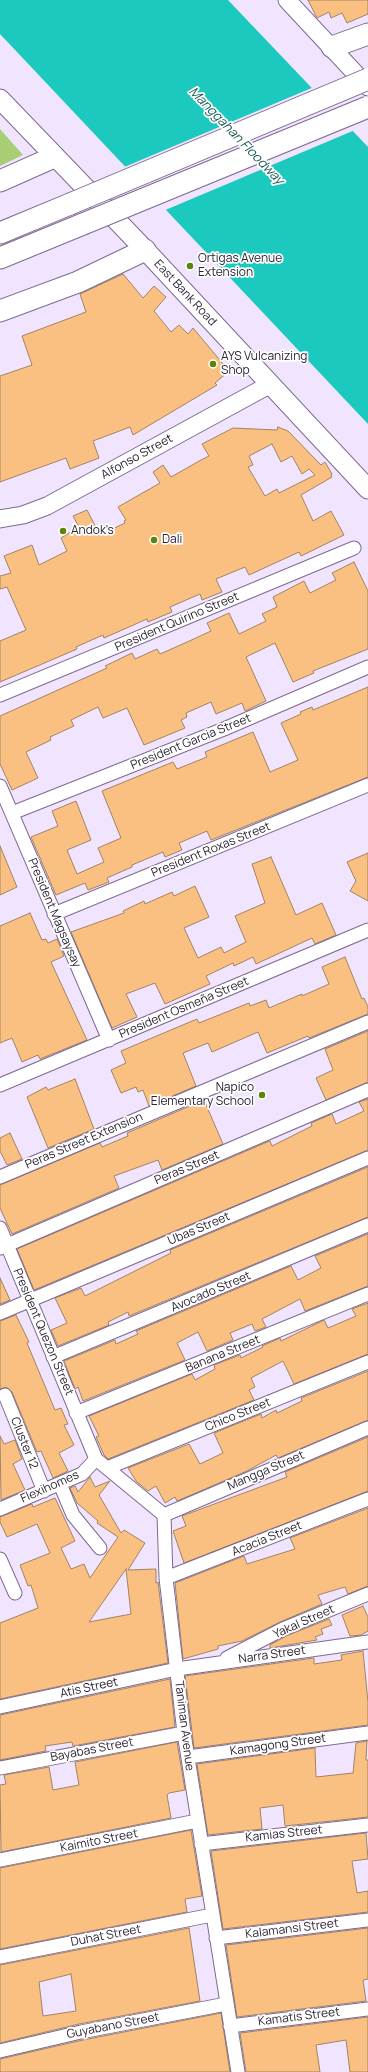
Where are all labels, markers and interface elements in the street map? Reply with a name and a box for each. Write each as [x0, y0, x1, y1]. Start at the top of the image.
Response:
water label: Manggahan Floodway [185, 84, 287, 188]
place label: Ortigas Avenue Extension [198, 252, 282, 280]
street label: East Bank Road [151, 257, 219, 329]
marker: Ortigas Avenue Extension [185, 261, 195, 271]
place label: AYS Vulcanizing Shop [221, 350, 307, 378]
marker: AYS Vulcanizing Shop [208, 359, 218, 369]
street label: Alfonso Street [99, 431, 175, 483]
place label: Andok's [71, 524, 114, 538]
marker: Andok's [58, 526, 68, 536]
place label: Dali [162, 533, 182, 547]
marker: Dali [149, 535, 159, 545]
street label: President Quirino Street [113, 589, 241, 655]
street label: President Garcia Street [129, 711, 253, 773]
street label: President Roxas Street [149, 820, 273, 880]
street label: President Magsaysay [24, 856, 84, 970]
street label: President Osmeña Street [117, 974, 251, 1042]
place label: Napico Elementary School [151, 1081, 254, 1109]
marker: Napico Elementary School [257, 1090, 267, 1100]
street label: Peras Street Extension [23, 1110, 145, 1172]
street label: Peras Street [152, 1148, 222, 1188]
street label: Ubas Street [166, 1209, 232, 1249]
street label: President Quezon Street [10, 1266, 76, 1398]
street label: Avocado Street [169, 1269, 253, 1315]
street label: Banana Street [184, 1332, 262, 1376]
street label: Chico Street [203, 1395, 273, 1435]
street label: Cluster 12 [7, 1415, 41, 1471]
street label: Mangga Street [225, 1448, 307, 1494]
street label: Flexihomes [19, 1468, 81, 1506]
street label: Acacia Street [230, 1518, 304, 1560]
street label: Yakal Street [271, 1602, 337, 1642]
street label: Narra Street [238, 1643, 306, 1667]
street label: Atis Street [59, 1675, 119, 1701]
street label: Taniman Avenue [171, 1680, 197, 1772]
street label: Kamagong Street [229, 1731, 327, 1759]
street label: Bayabas Street [49, 1735, 135, 1765]
street label: Kamias Street [245, 1823, 323, 1845]
street label: Kaimito Street [59, 1826, 139, 1856]
street label: Kalamansi Street [244, 1916, 340, 1942]
street label: Duhat Street [70, 1922, 142, 1950]
street label: Kamatis Street [257, 2005, 341, 2029]
street label: Guyabano Street [66, 2010, 160, 2042]

